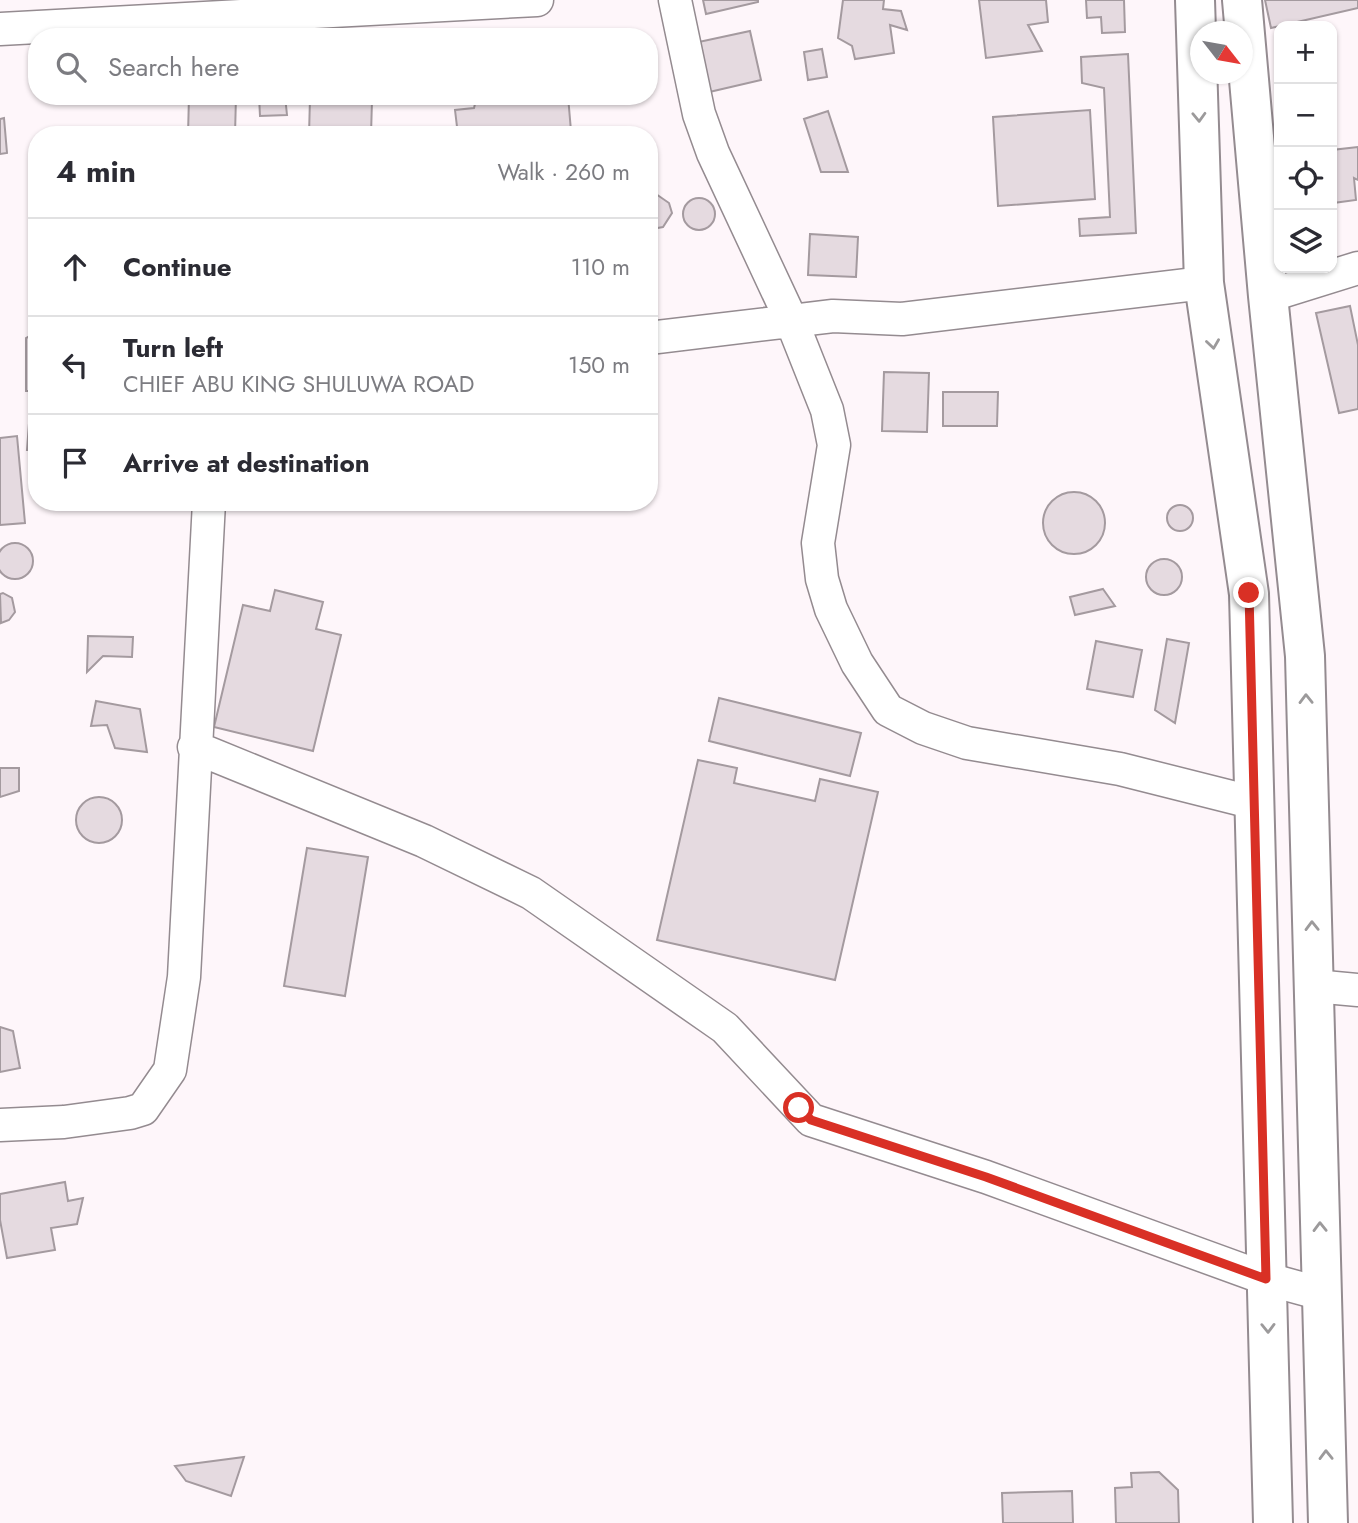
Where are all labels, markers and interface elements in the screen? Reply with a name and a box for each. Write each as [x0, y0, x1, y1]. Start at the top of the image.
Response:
north arrow [1190, 21, 1253, 84]
map controls [1274, 21, 1337, 273]
button: + [1274, 21, 1337, 84]
search box [28, 28, 658, 105]
icon: search [52, 48, 90, 86]
text: Search here [108, 48, 240, 86]
button: − [1274, 84, 1337, 147]
one-way arrow [1191, 112, 1206, 123]
button: locate [1274, 147, 1337, 210]
text: 4 min [56, 150, 136, 193]
text: Walk · 260 m [497, 155, 630, 189]
button: layers [1274, 210, 1337, 273]
icon: ahead [56, 248, 94, 286]
text: Continue [123, 248, 232, 286]
text: 110 m [571, 250, 630, 284]
text: Turn left [123, 329, 223, 367]
one-way arrow [1205, 338, 1220, 350]
icon: left [56, 346, 94, 384]
text: 150 m [568, 348, 630, 382]
text: CHIEF ABU KING SHULUWA ROAD [123, 367, 474, 401]
icon: arrive [56, 444, 94, 482]
text: Arrive at destination [123, 444, 370, 482]
route end [1233, 577, 1264, 608]
one-way arrow [1299, 693, 1314, 704]
one-way arrow [1304, 921, 1320, 931]
route start [783, 1092, 814, 1123]
one-way arrow [1312, 1222, 1328, 1232]
one-way arrow [1260, 1323, 1275, 1334]
one-way arrow [1318, 1449, 1333, 1460]

